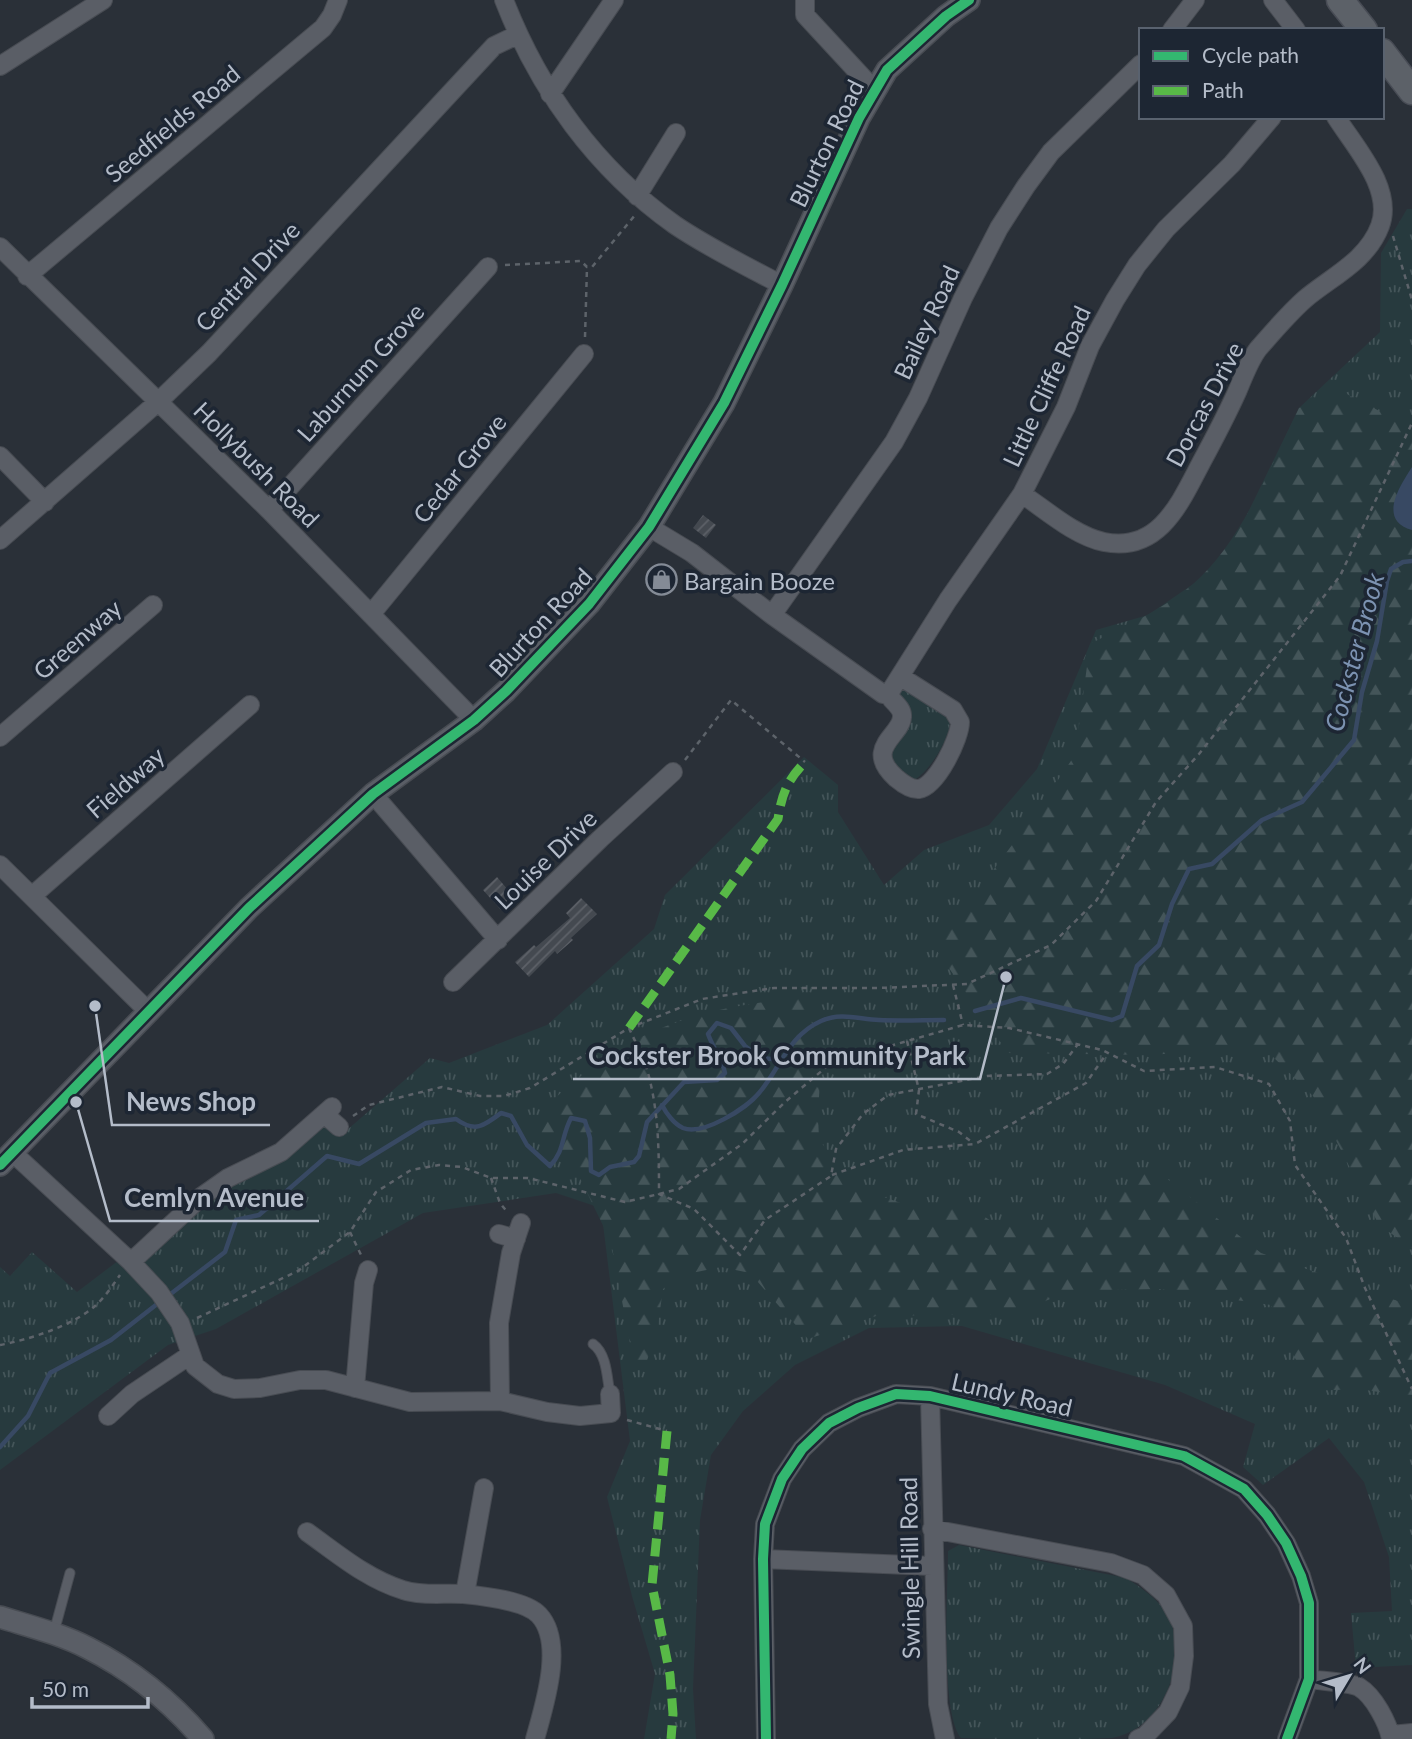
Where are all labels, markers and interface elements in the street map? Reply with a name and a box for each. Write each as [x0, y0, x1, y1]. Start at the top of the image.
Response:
legend [1139, 28, 1384, 119]
text: Cycle path [1202, 42, 1299, 67]
street label: Seedfields Road [99, 58, 245, 188]
street label: Blurton Road [783, 75, 869, 211]
text: Path [1202, 77, 1244, 102]
street label: Central Drive [189, 215, 305, 337]
street label: Bailey Road [887, 260, 965, 384]
street label: Laburnum Grove [290, 297, 430, 447]
street label: Little Cliffe Road [996, 301, 1096, 471]
street label: Dorcas Drive [1159, 337, 1249, 471]
street label: Hollybush Road [188, 395, 326, 533]
street label: Cedar Grove [406, 408, 512, 528]
street label: Blurton Road [482, 562, 598, 682]
shop icon: Bargain Booze [644, 563, 678, 597]
place label: Bargain Booze [684, 566, 835, 595]
water label: Cockster Brook [1317, 569, 1391, 735]
street label: Greenway [27, 593, 127, 685]
street label: Fieldway [80, 740, 170, 824]
street label: Louise Drive [488, 803, 602, 915]
callout: Cockster Brook Community Park [573, 1032, 980, 1079]
text: Cockster Brook Community Park [588, 1039, 966, 1071]
callout: News Shop [112, 1078, 270, 1125]
text: News Shop [126, 1085, 256, 1117]
callout: Cemlyn Avenue [110, 1174, 319, 1221]
text: Cemlyn Avenue [124, 1181, 304, 1213]
street label: Lundy Road [949, 1366, 1075, 1422]
street label: Swingle Hill Road [893, 1477, 925, 1659]
north arrow [1314, 1641, 1384, 1711]
text: N [1349, 1652, 1376, 1678]
scale bar [32, 1666, 147, 1710]
text: 50 m [42, 1676, 89, 1701]

